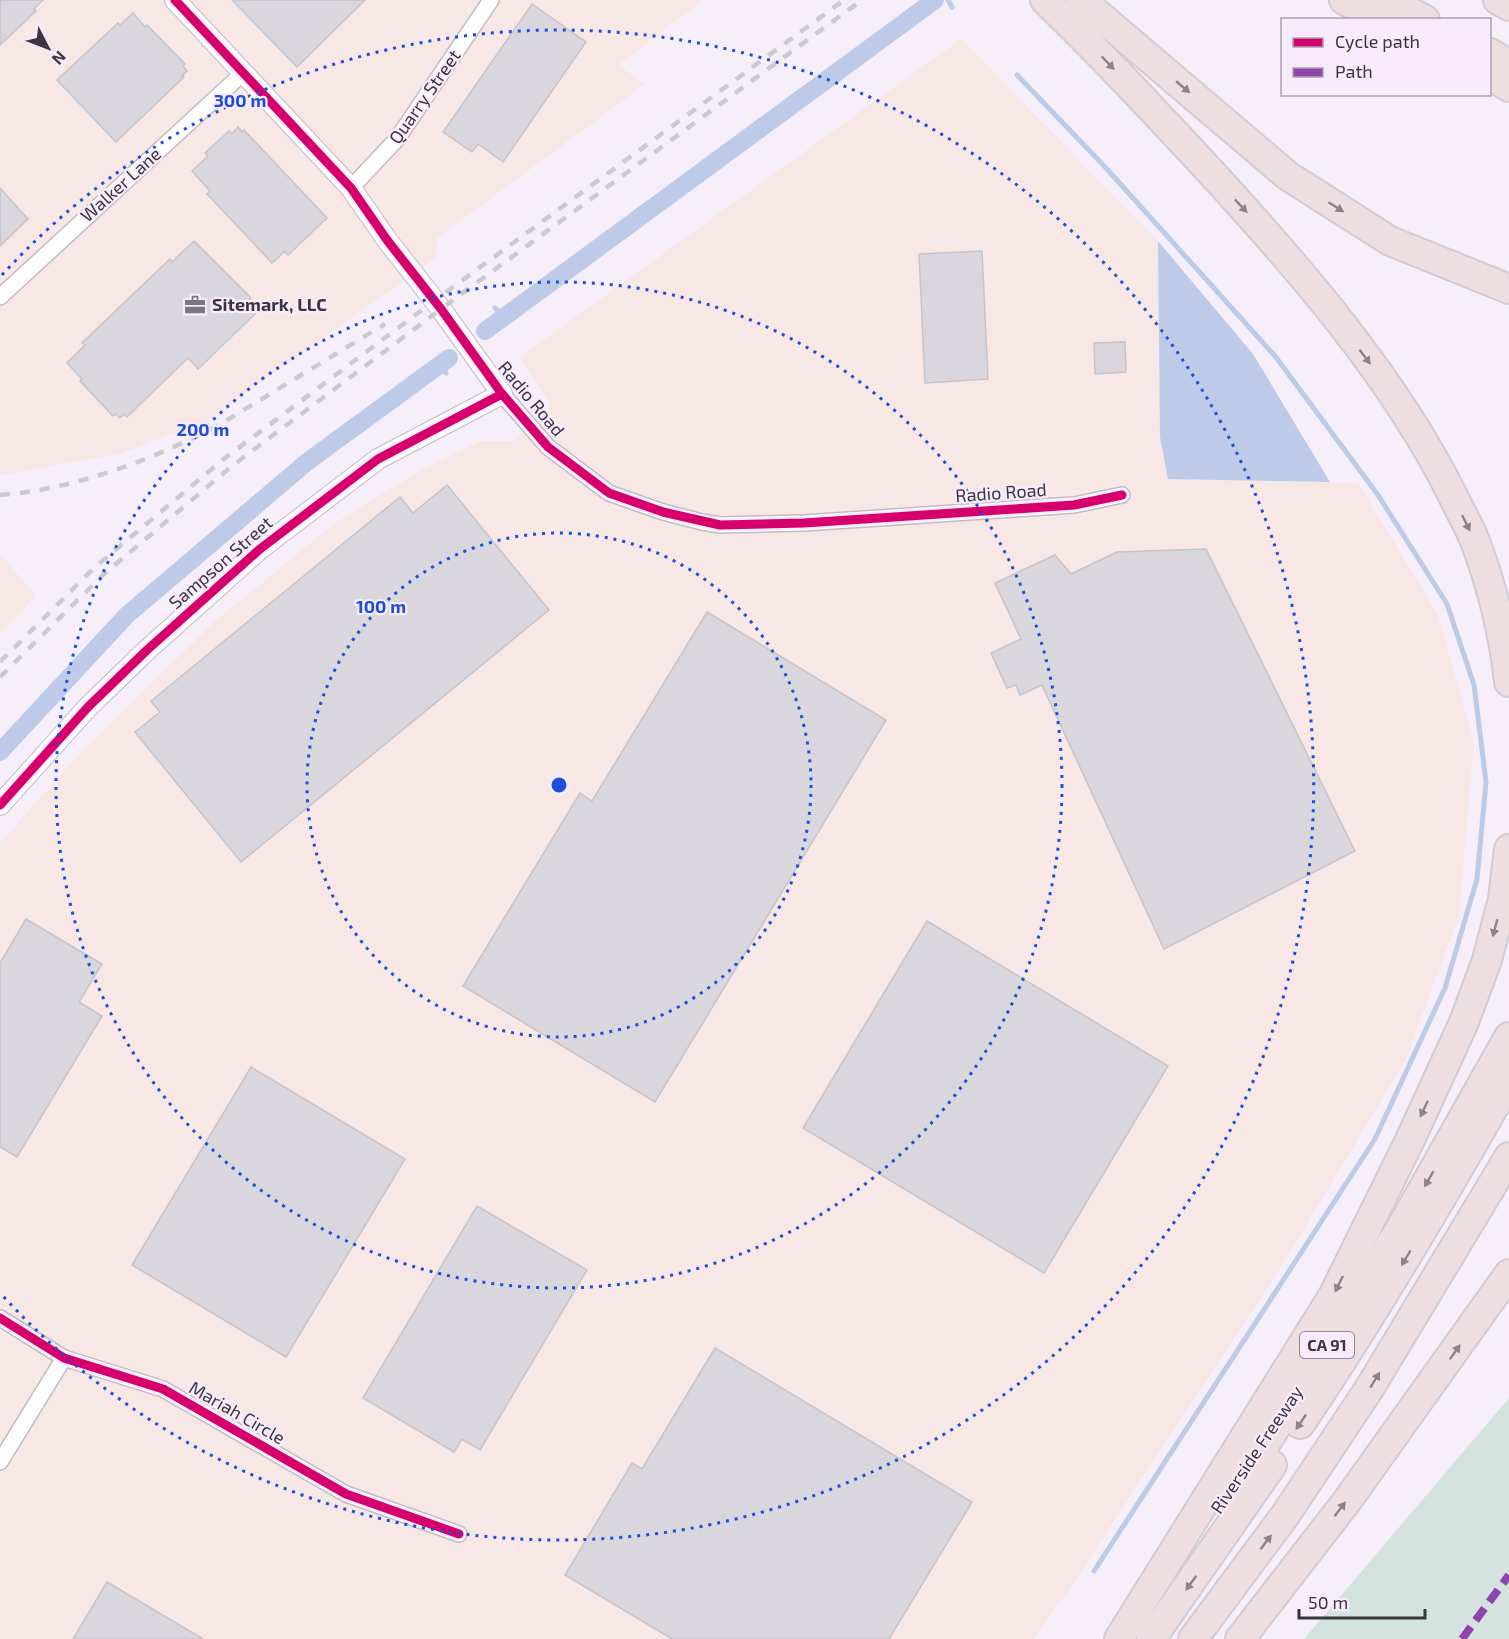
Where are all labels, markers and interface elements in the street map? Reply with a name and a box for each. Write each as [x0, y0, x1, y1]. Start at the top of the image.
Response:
north arrow [18, 18, 78, 78]
legend [1281, 18, 1491, 96]
text: Cycle path [1335, 30, 1420, 52]
street label: Quarry Street [384, 45, 465, 148]
text: N [49, 48, 70, 69]
one-way arrow [1101, 56, 1115, 71]
text: Path [1335, 60, 1373, 82]
one-way arrow [1175, 80, 1190, 93]
text: 300 m [214, 89, 266, 111]
street label: Walker Lane [76, 142, 165, 226]
one-way arrow [1234, 198, 1248, 213]
one-way arrow [1328, 201, 1344, 213]
office icon: Sitemark, LLC [183, 293, 207, 317]
place label: Sitemark, LLC [212, 293, 327, 315]
one-way arrow [1358, 349, 1370, 364]
street label: Radio Road [494, 356, 570, 440]
text: 200 m [177, 418, 229, 440]
street label: Radio Road [955, 478, 1047, 506]
street label: Sampson Street [164, 511, 277, 613]
one-way arrow [1461, 514, 1470, 531]
text: 100 m [356, 595, 406, 617]
centre of rings [549, 775, 569, 795]
one-way arrow [1490, 918, 1500, 937]
one-way arrow [1419, 1100, 1429, 1118]
one-way arrow [1423, 1171, 1434, 1187]
one-way arrow [1401, 1250, 1412, 1266]
one-way arrow [1334, 1275, 1344, 1293]
road number: CA 91 [1300, 1332, 1354, 1358]
one-way arrow [1449, 1344, 1461, 1360]
one-way arrow [1369, 1372, 1380, 1388]
street label: Mariah Circle [186, 1376, 289, 1448]
street label: Riverside Freeway [1205, 1381, 1307, 1518]
one-way arrow [1295, 1414, 1307, 1430]
one-way arrow [1334, 1502, 1346, 1517]
one-way arrow [1259, 1534, 1271, 1549]
one-way arrow [1186, 1575, 1197, 1591]
scale bar [1299, 1582, 1425, 1620]
text: 50 m [1308, 1591, 1348, 1613]

